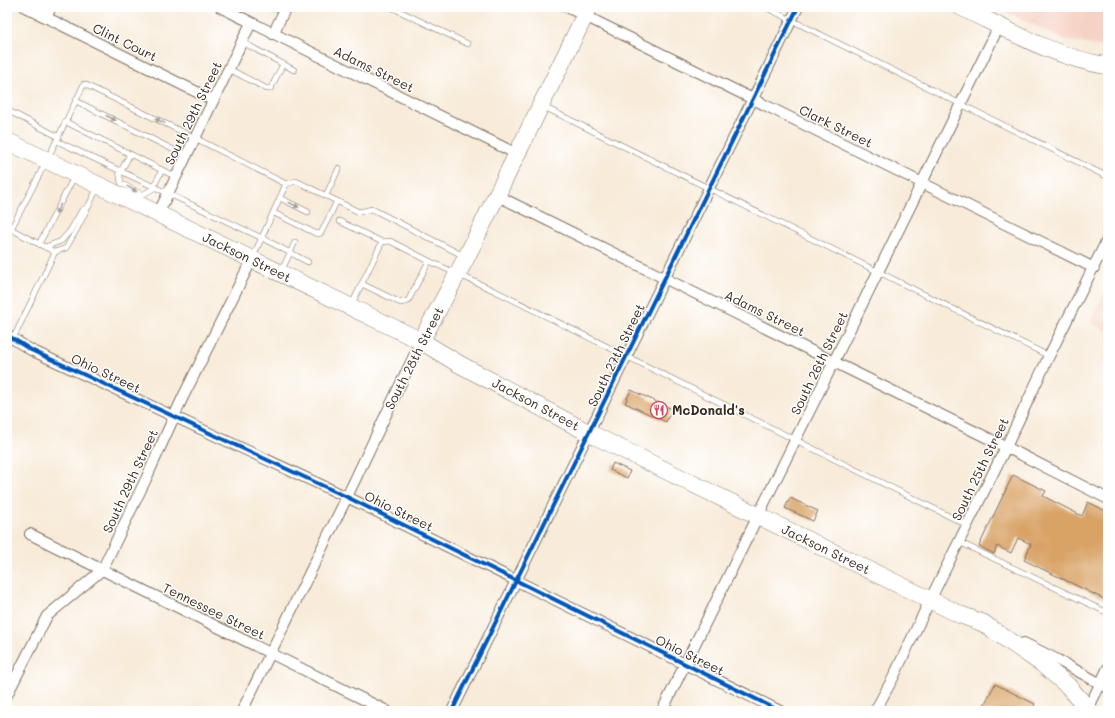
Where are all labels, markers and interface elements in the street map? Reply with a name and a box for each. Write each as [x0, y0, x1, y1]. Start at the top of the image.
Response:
street label: Clint Court [90, 19, 161, 65]
street label: Adams Street [331, 42, 418, 96]
street label: South 29th Street [160, 58, 225, 167]
street label: Clark Street [797, 100, 876, 151]
one-way arrow [105, 115, 117, 121]
one-way arrow [154, 118, 166, 124]
one-way arrow [126, 186, 138, 193]
one-way arrow [288, 202, 300, 208]
one-way arrow [54, 203, 61, 214]
street label: Jackson Street [200, 228, 295, 285]
street label: Adams Street [722, 286, 809, 340]
street label: South 27th Street [583, 300, 648, 409]
street label: South 28th Street [380, 303, 447, 412]
street label: South 26th Street [786, 308, 851, 417]
street label: Ohio Street [69, 349, 144, 396]
street label: Jackson Street [490, 373, 583, 434]
restaurant icon: McDonald's [649, 400, 669, 420]
place label: McDonald's [672, 401, 745, 418]
street label: South 25th Street [947, 414, 1012, 523]
street label: South 29th Street [98, 426, 161, 536]
street label: Ohio Street [362, 487, 437, 535]
street label: Jackson Street [779, 520, 874, 577]
street label: Tennessee Street [160, 578, 269, 643]
street label: Ohio Street [653, 631, 728, 679]

